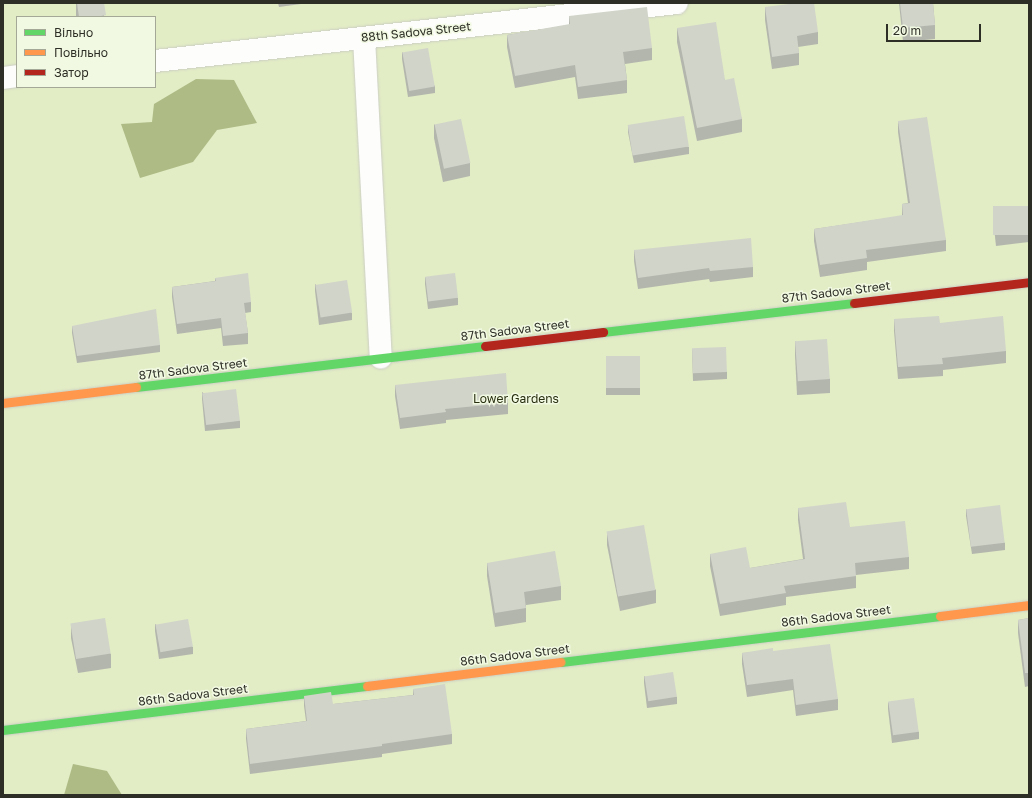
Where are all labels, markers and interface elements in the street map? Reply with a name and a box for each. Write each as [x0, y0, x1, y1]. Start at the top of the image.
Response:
legend [16, 16, 156, 88]
scale bar [888, 16, 983, 42]
street label: 88th Sadova Street [360, 19, 472, 45]
text: 20 m [893, 23, 921, 38]
text: Вільно [54, 25, 93, 40]
text: Повільно [54, 45, 108, 60]
text: Затор [54, 65, 89, 80]
street label: 87th Sadova Street [781, 278, 891, 306]
street label: 87th Sadova Street [460, 316, 570, 344]
street label: 87th Sadova Street [138, 355, 248, 383]
park label: Lower Gardens [473, 392, 559, 406]
street label: 86th Sadova Street [780, 602, 892, 630]
street label: 86th Sadova Street [459, 641, 571, 669]
street label: 86th Sadova Street [137, 681, 249, 709]

